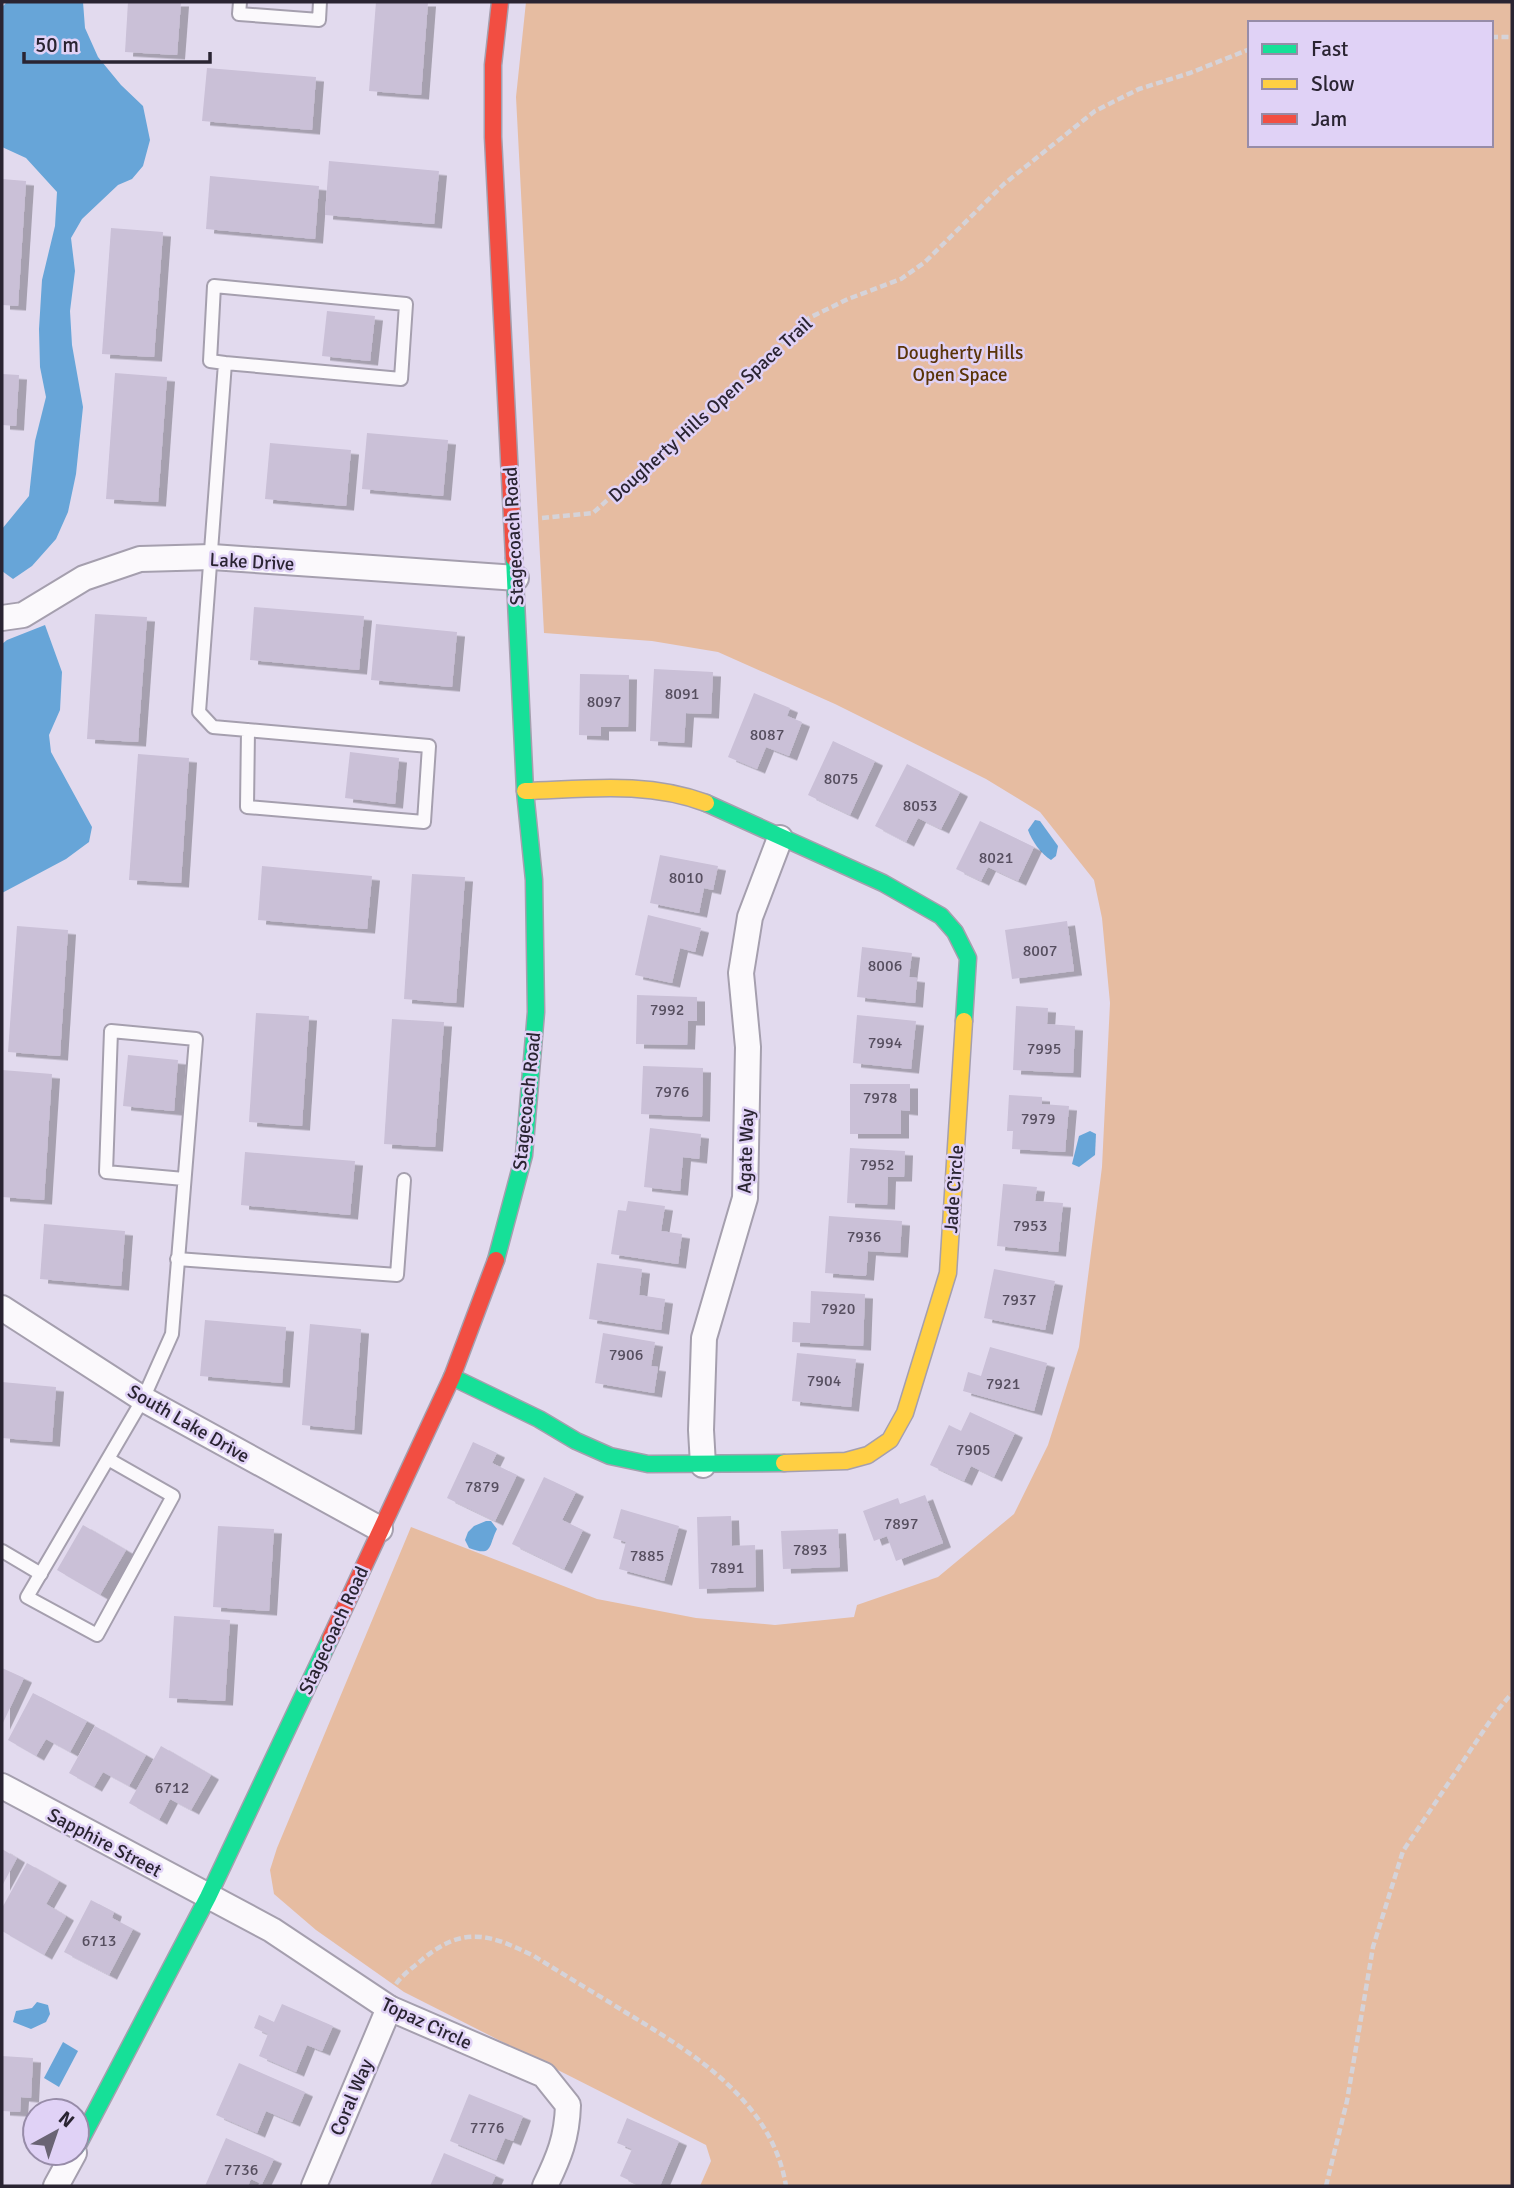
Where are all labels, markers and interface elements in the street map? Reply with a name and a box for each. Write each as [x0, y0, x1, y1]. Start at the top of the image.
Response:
scale bar [24, 21, 210, 65]
legend [1248, 21, 1493, 147]
text: 50 m [35, 32, 79, 58]
text: Fast [1311, 36, 1348, 62]
text: Slow [1311, 71, 1355, 97]
text: Jam [1311, 106, 1347, 132]
street label: Dougherty Hills Open Space Trail [604, 312, 818, 508]
park label: Dougherty Hills Open Space [897, 341, 1023, 387]
street label: Stagecoach Road [498, 466, 530, 606]
street label: Lake Drive [209, 548, 295, 576]
house number: 8091 [665, 684, 699, 704]
house number: 8097 [587, 692, 621, 712]
house number: 8087 [750, 725, 784, 745]
house number: 8075 [824, 769, 858, 789]
house number: 8053 [903, 796, 937, 816]
house number: 8021 [979, 848, 1013, 868]
house number: 8010 [669, 868, 703, 888]
house number: 8007 [1023, 941, 1057, 961]
house number: 8006 [868, 956, 902, 976]
house number: 7992 [650, 1000, 684, 1020]
street label: Stagecoach Road [508, 1031, 546, 1171]
house number: 7994 [868, 1033, 903, 1053]
house number: 7995 [1027, 1039, 1061, 1059]
house number: 7976 [655, 1082, 689, 1102]
house number: 7978 [863, 1088, 897, 1108]
street label: Agate Way [733, 1108, 759, 1194]
house number: 7979 [1021, 1109, 1055, 1129]
street label: Jade Circle [939, 1144, 969, 1234]
house number: 7952 [860, 1155, 894, 1175]
house number: 7953 [1013, 1216, 1047, 1236]
house number: 7936 [847, 1227, 881, 1247]
house number: 7937 [1002, 1290, 1036, 1310]
house number: 7920 [821, 1299, 855, 1319]
house number: 7906 [609, 1345, 643, 1365]
house number: 7904 [807, 1371, 842, 1391]
house number: 7921 [986, 1374, 1020, 1394]
street label: South Lake Drive [123, 1379, 254, 1468]
house number: 7905 [956, 1440, 990, 1460]
house number: 7879 [465, 1477, 499, 1497]
house number: 7897 [884, 1514, 918, 1534]
house number: 7893 [793, 1540, 827, 1560]
house number: 7885 [630, 1546, 664, 1566]
house number: 7891 [710, 1558, 744, 1578]
street label: Stagecoach Road [294, 1562, 374, 1698]
house number: 6712 [155, 1778, 189, 1798]
street label: Sapphire Street [43, 1803, 166, 1883]
house number: 6713 [82, 1931, 116, 1951]
street label: Topaz Circle [377, 1993, 476, 2055]
street label: Coral Way [325, 2055, 379, 2139]
north arrow [21, 2097, 91, 2167]
text: N [54, 2106, 79, 2133]
house number: 7776 [470, 2118, 504, 2138]
house number: 7736 [224, 2160, 258, 2180]

